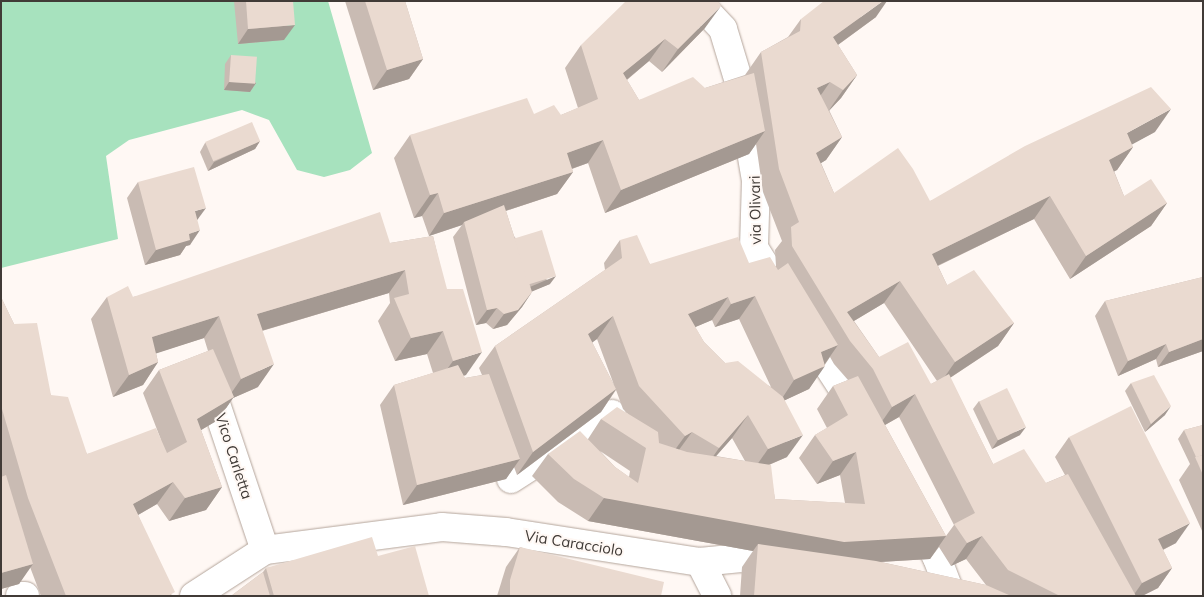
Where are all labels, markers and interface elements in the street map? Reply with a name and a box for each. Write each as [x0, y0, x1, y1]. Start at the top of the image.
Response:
street label: via Olivari [745, 175, 765, 245]
street label: Vico Carletta [212, 411, 256, 501]
street label: Via Caracciolo [524, 526, 624, 560]

